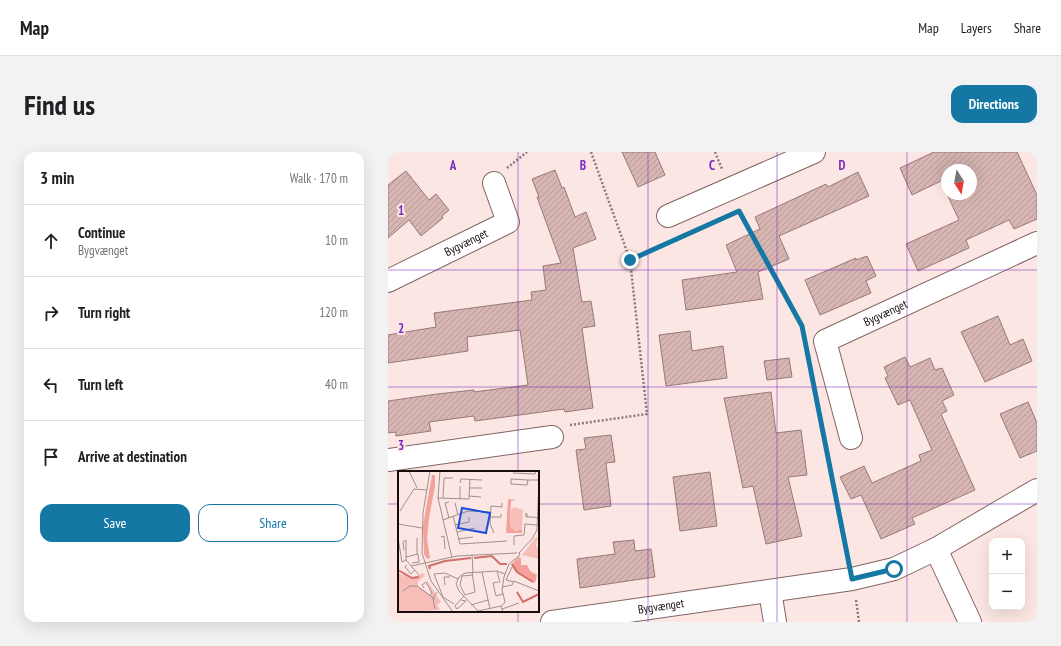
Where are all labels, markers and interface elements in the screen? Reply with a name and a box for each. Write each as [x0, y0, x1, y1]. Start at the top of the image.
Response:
text: Map [20, 16, 49, 40]
text: Map [918, 19, 939, 37]
text: Layers [961, 19, 992, 37]
text: Share [1014, 19, 1041, 37]
button: Directions [951, 85, 1037, 123]
text: Find us [24, 86, 95, 123]
text: A [449, 157, 457, 174]
text: B [580, 157, 586, 174]
text: C [709, 157, 715, 174]
text: D [839, 157, 846, 174]
north arrow [941, 164, 977, 200]
text: 3 min [40, 167, 74, 189]
text: Walk · 170 m [290, 170, 348, 187]
text: 1 [398, 202, 404, 219]
text: Continue [78, 223, 125, 242]
street label: Bygvænget [442, 225, 491, 259]
icon: ahead [40, 230, 62, 252]
text: 10 m [325, 232, 348, 249]
text: Bygvænget [78, 242, 128, 259]
route end [621, 251, 639, 269]
street label: Bygvænget [861, 296, 910, 329]
icon: right [40, 302, 62, 324]
text: Turn right [78, 303, 130, 322]
text: 120 m [319, 304, 348, 321]
text: 2 [398, 320, 404, 337]
icon: left [40, 374, 62, 396]
text: Turn left [78, 375, 123, 394]
text: 40 m [325, 376, 348, 393]
text: 3 [398, 437, 404, 454]
icon: arrive [40, 446, 62, 468]
text: Arrive at destination [78, 447, 187, 466]
inset map [398, 471, 539, 612]
button: Save [40, 504, 190, 542]
button: Share [198, 504, 348, 542]
map controls [989, 538, 1025, 610]
button: + [989, 538, 1025, 574]
route start [885, 560, 903, 578]
button: − [989, 574, 1025, 610]
street label: Bygvænget [637, 595, 686, 617]

